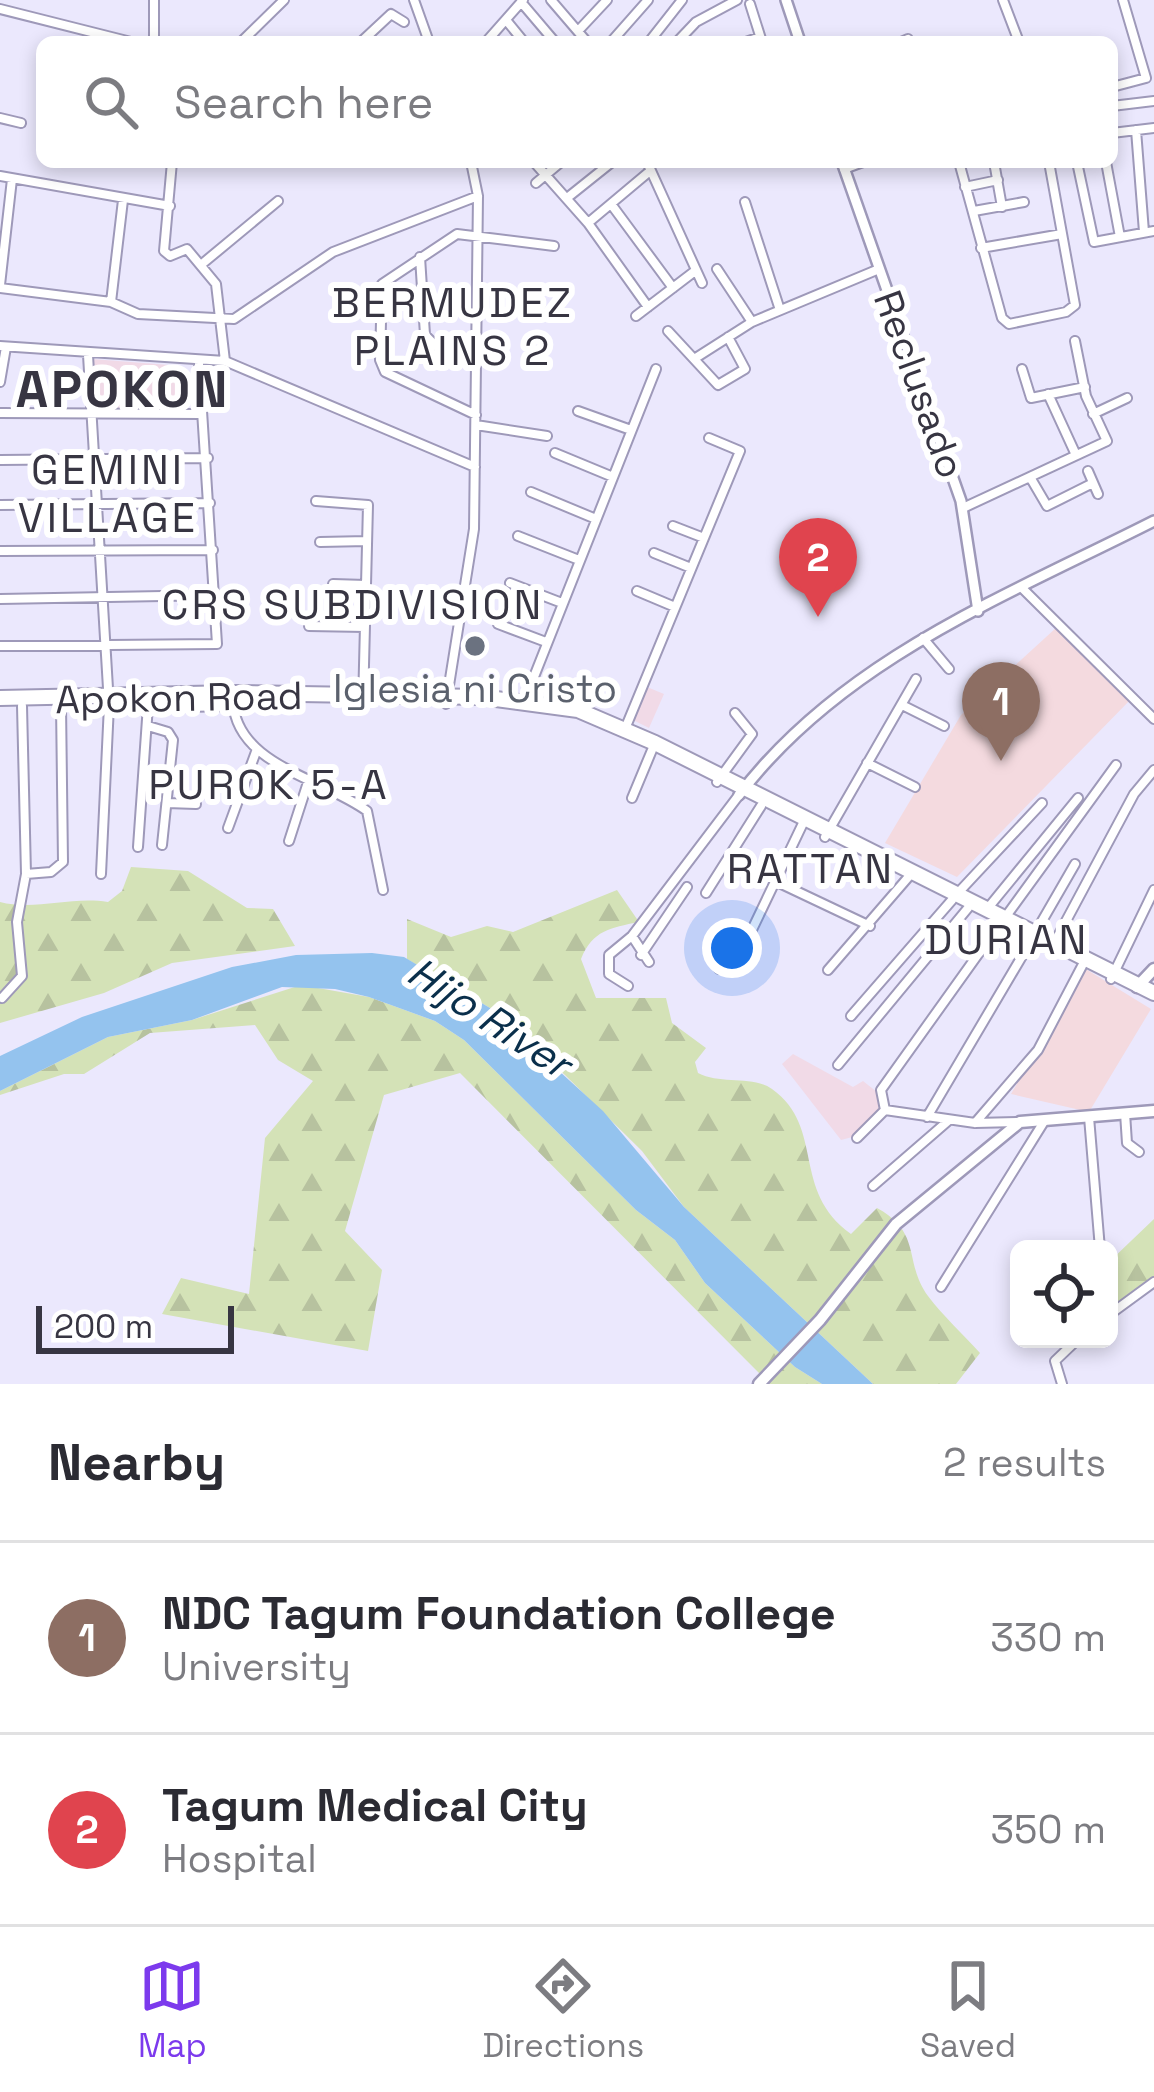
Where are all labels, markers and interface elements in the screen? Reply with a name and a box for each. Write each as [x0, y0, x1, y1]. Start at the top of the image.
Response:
search box [36, 36, 1118, 168]
icon: search [78, 69, 144, 135]
text: Search here [174, 74, 433, 131]
district label: BERMUDEZ PLAINS 2 [332, 276, 574, 377]
street label: Reclusado [863, 284, 976, 485]
district label: APOKON [16, 357, 230, 422]
district label: GEMINI VILLAGE [18, 443, 198, 544]
pin: 2 [779, 518, 857, 617]
district label: CRS SUBDIVISION [162, 578, 544, 631]
marker: Iglesia ni Cristo [462, 633, 488, 659]
pin: 1 [962, 662, 1040, 761]
place label: Iglesia ni Cristo [333, 664, 617, 713]
street label: Apokon Road [55, 671, 303, 724]
district label: PUROK 5-A [148, 758, 390, 811]
district label: RATTAN [727, 842, 895, 895]
district label: DURIAN [925, 913, 1089, 966]
your location [702, 918, 762, 978]
water label: Hijo River [398, 945, 585, 1092]
map controls [1010, 1240, 1118, 1348]
button: locate [1010, 1240, 1118, 1348]
scale bar [36, 1300, 234, 1353]
text: 200 m [54, 1306, 153, 1348]
text: Nearby [48, 1430, 225, 1495]
text: 2 results [943, 1438, 1106, 1487]
text: NDC Tagum Foundation College [162, 1585, 836, 1642]
text: 1 [78, 1613, 96, 1662]
text: 330 m [990, 1613, 1106, 1662]
text: University [162, 1642, 351, 1691]
text: Tagum Medical City [162, 1777, 588, 1834]
text: 2 [75, 1805, 99, 1854]
text: 350 m [991, 1805, 1106, 1854]
text: Hospital [162, 1834, 317, 1883]
tab: Map [138, 1953, 207, 2067]
tab: Directions [482, 1953, 644, 2067]
tab: Saved [920, 1953, 1016, 2067]

